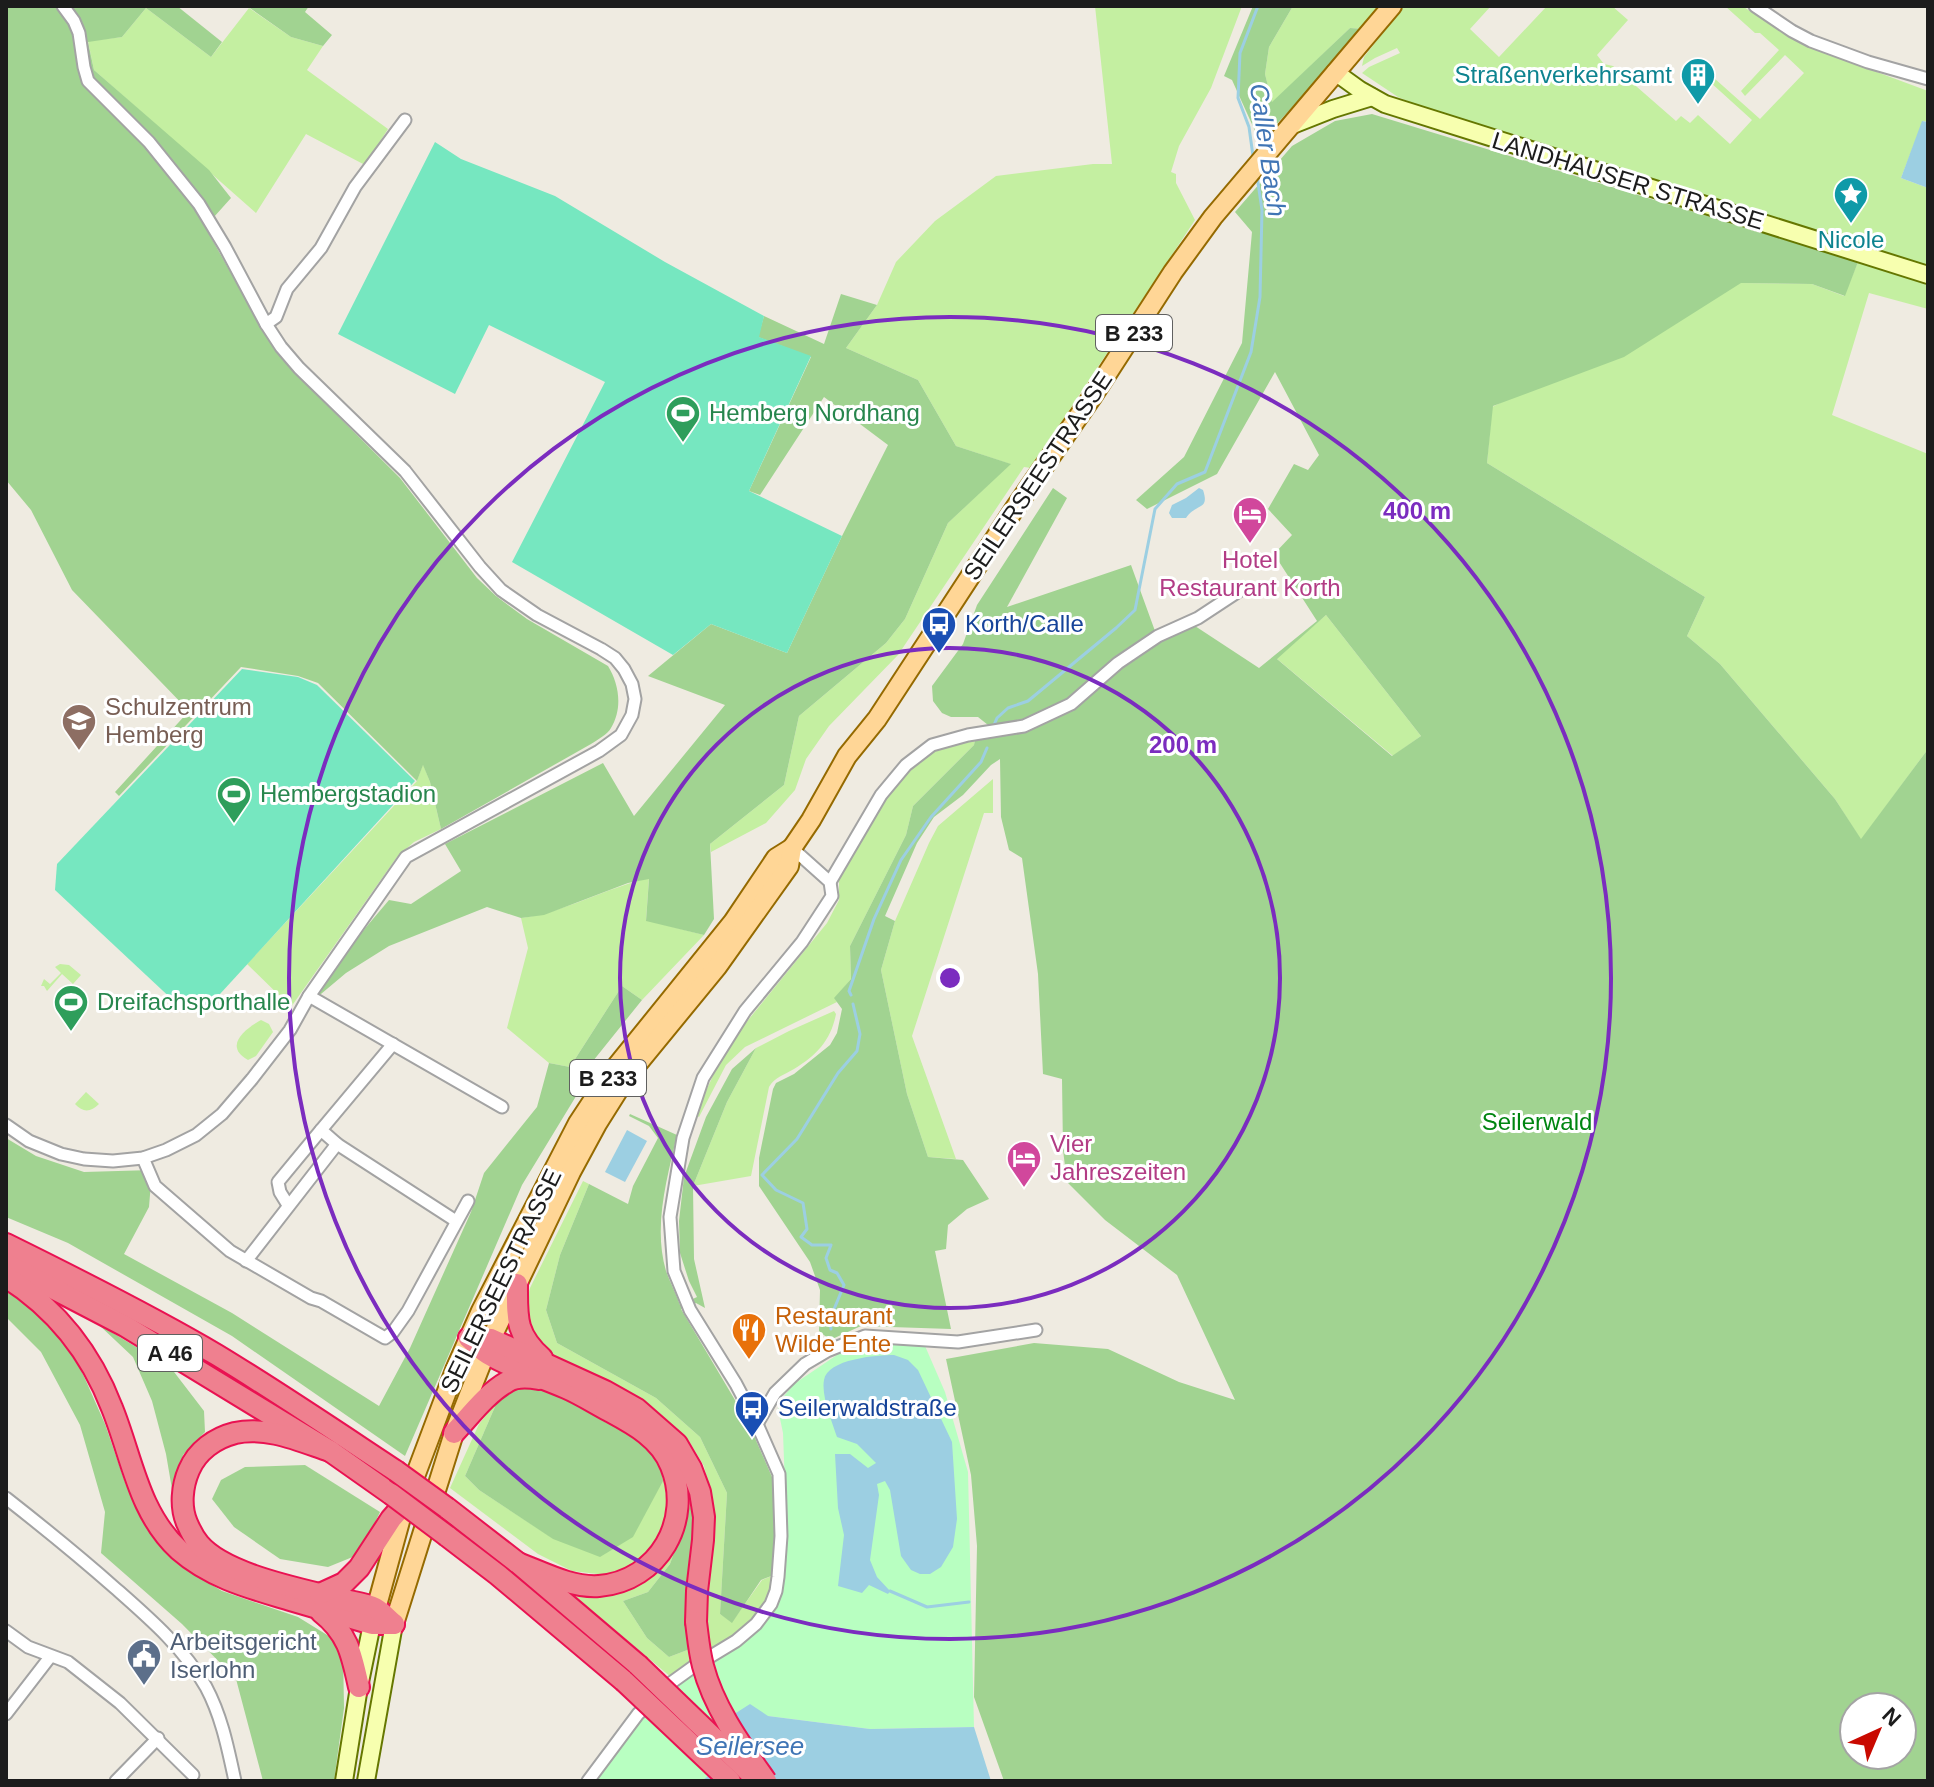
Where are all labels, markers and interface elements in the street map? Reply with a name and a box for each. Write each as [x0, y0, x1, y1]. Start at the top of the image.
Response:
building icon: Straßenverkehrsamt [1679, 56, 1717, 106]
place label: Straßenverkehrsamt [1455, 61, 1672, 88]
water label: Caller Bach [1244, 81, 1292, 219]
street label: LANDHAUSER STRASSE [1489, 126, 1767, 235]
place icon: Nicole [1832, 175, 1870, 225]
place label: Nicole [1818, 226, 1884, 253]
road number: B 233 [1096, 315, 1172, 351]
street label: SEILERSEESTRASSE [958, 366, 1117, 585]
sports icon: Hemberg Nordhang [664, 394, 702, 444]
place label: Hemberg Nordhang [709, 399, 920, 426]
hotel icon: Hotel Restaurant Korth [1231, 495, 1269, 545]
text: 400 m [1383, 497, 1451, 524]
place label: Hotel Restaurant Korth [1159, 546, 1341, 601]
bus stop icon: Korth/Calle [920, 605, 958, 655]
place label: Korth/Calle [965, 610, 1084, 637]
place label: Schulzentrum Hemberg [105, 693, 252, 748]
school or university icon: Schulzentrum Hemberg [60, 702, 98, 752]
text: 200 m [1149, 731, 1217, 758]
sports icon: Hembergstadion [215, 775, 253, 825]
place label: Hembergstadion [260, 780, 436, 807]
centre of rings [936, 964, 964, 992]
sports icon: Dreifachsporthalle [52, 983, 90, 1033]
place label: Dreifachsporthalle [97, 988, 290, 1015]
road number: B 233 [570, 1060, 646, 1096]
park label: Seilerwald [1482, 1108, 1592, 1135]
place label: Vier Jahreszeiten [1050, 1130, 1186, 1185]
hotel icon: Vier Jahreszeiten [1005, 1139, 1043, 1189]
street label: SEILERSEESTRASSE [435, 1165, 566, 1397]
place label: Restaurant Wilde Ente [775, 1302, 893, 1357]
restaurant icon: Restaurant Wilde Ente [730, 1311, 768, 1361]
road number: A 46 [138, 1335, 202, 1371]
bus stop icon: Seilerwaldstraße [733, 1389, 771, 1439]
place label: Seilerwaldstraße [778, 1394, 957, 1421]
place label: Arbeitsgericht Iserlohn [170, 1628, 317, 1683]
public building icon: Arbeitsgericht Iserlohn [125, 1637, 163, 1687]
north arrow [1838, 1691, 1918, 1771]
text: N [1877, 1702, 1906, 1731]
water label: Seilersee [696, 1731, 804, 1761]

